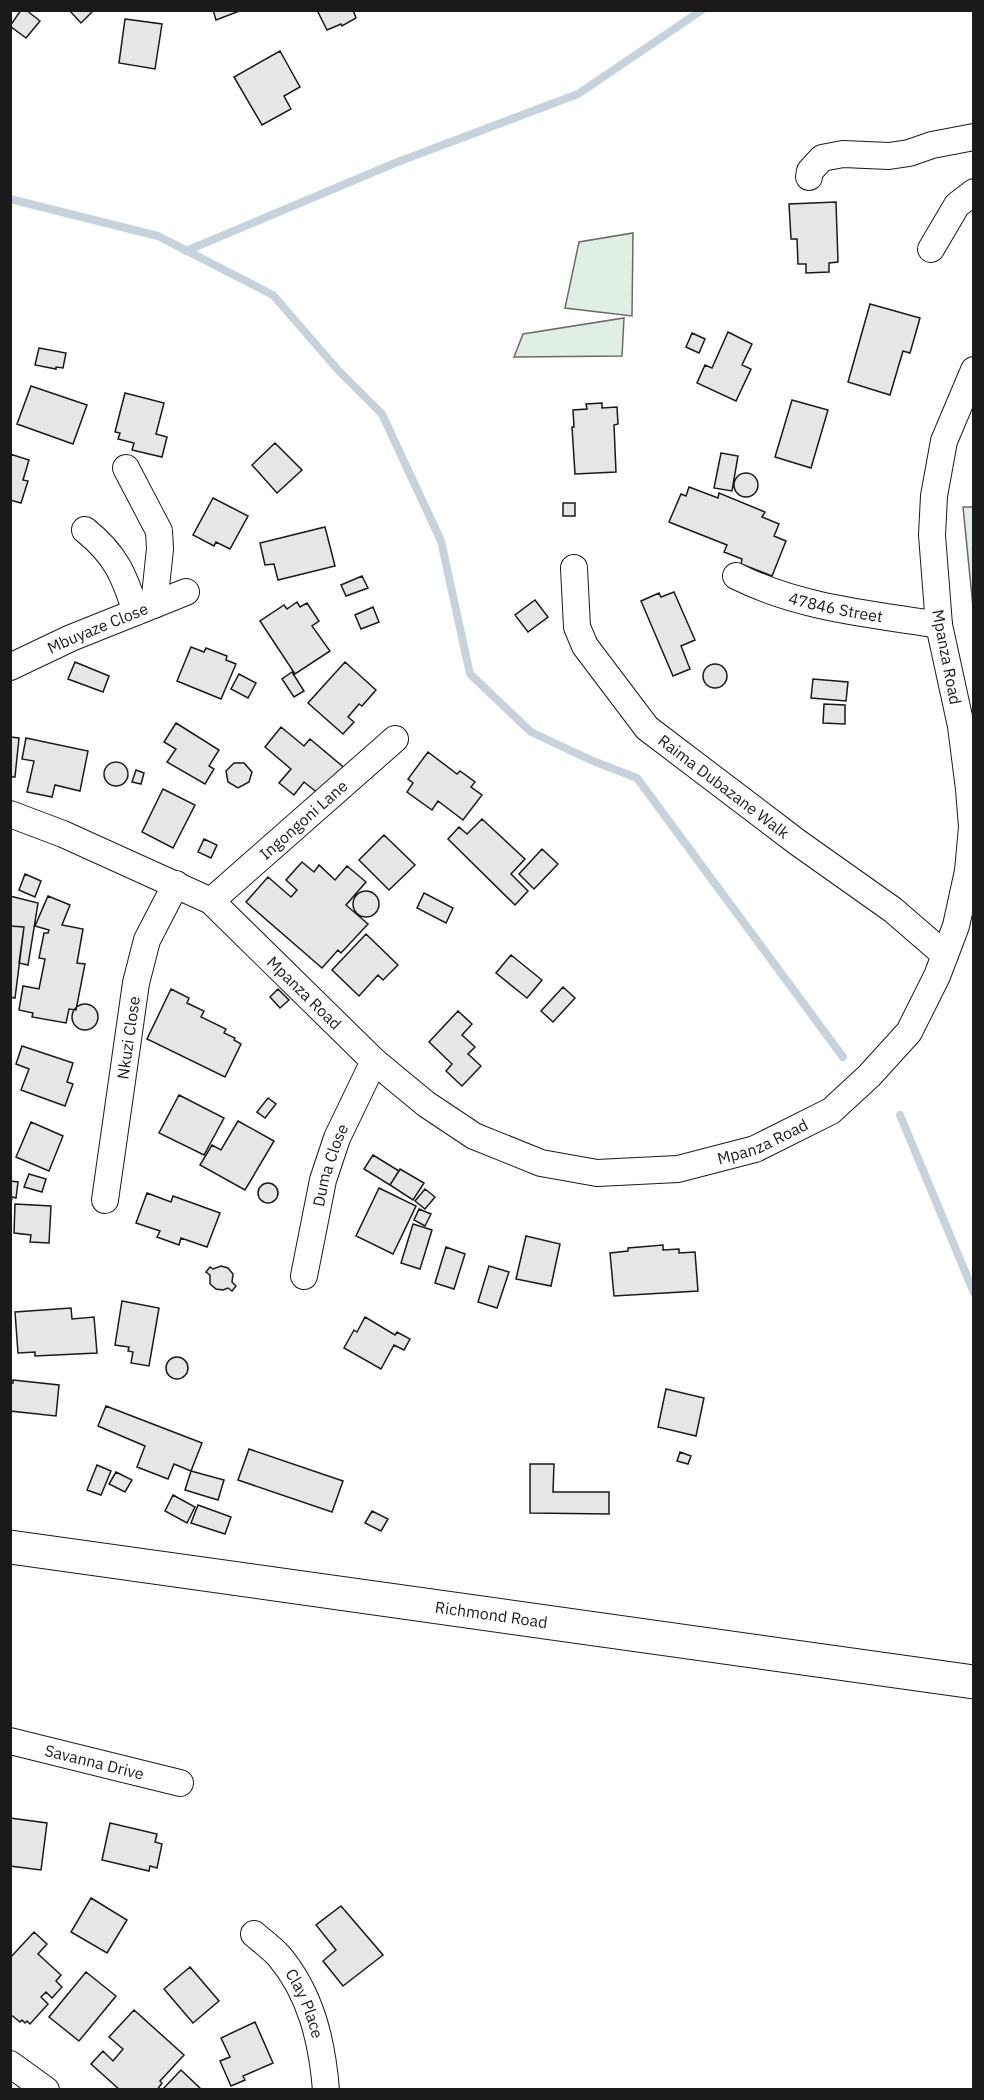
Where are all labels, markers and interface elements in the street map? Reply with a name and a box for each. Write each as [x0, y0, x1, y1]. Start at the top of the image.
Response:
street label: 47846 Street [786, 587, 884, 626]
street label: Mbuyaze Close [44, 598, 151, 658]
street label: Mpanza Road [928, 608, 966, 706]
street label: Raima Dubazane Walk [654, 730, 794, 843]
street label: Ingongoni Lane [255, 776, 352, 864]
street label: Mpanza Road [263, 952, 346, 1034]
street label: Nkuzi Close [112, 995, 144, 1081]
street label: Mpanza Road [715, 1114, 811, 1168]
street label: Duma Close [308, 1120, 353, 1208]
street label: Richmond Road [434, 1597, 549, 1632]
street label: Savanna Drive [43, 1740, 146, 1784]
street label: Clay Place [281, 1965, 328, 2040]

